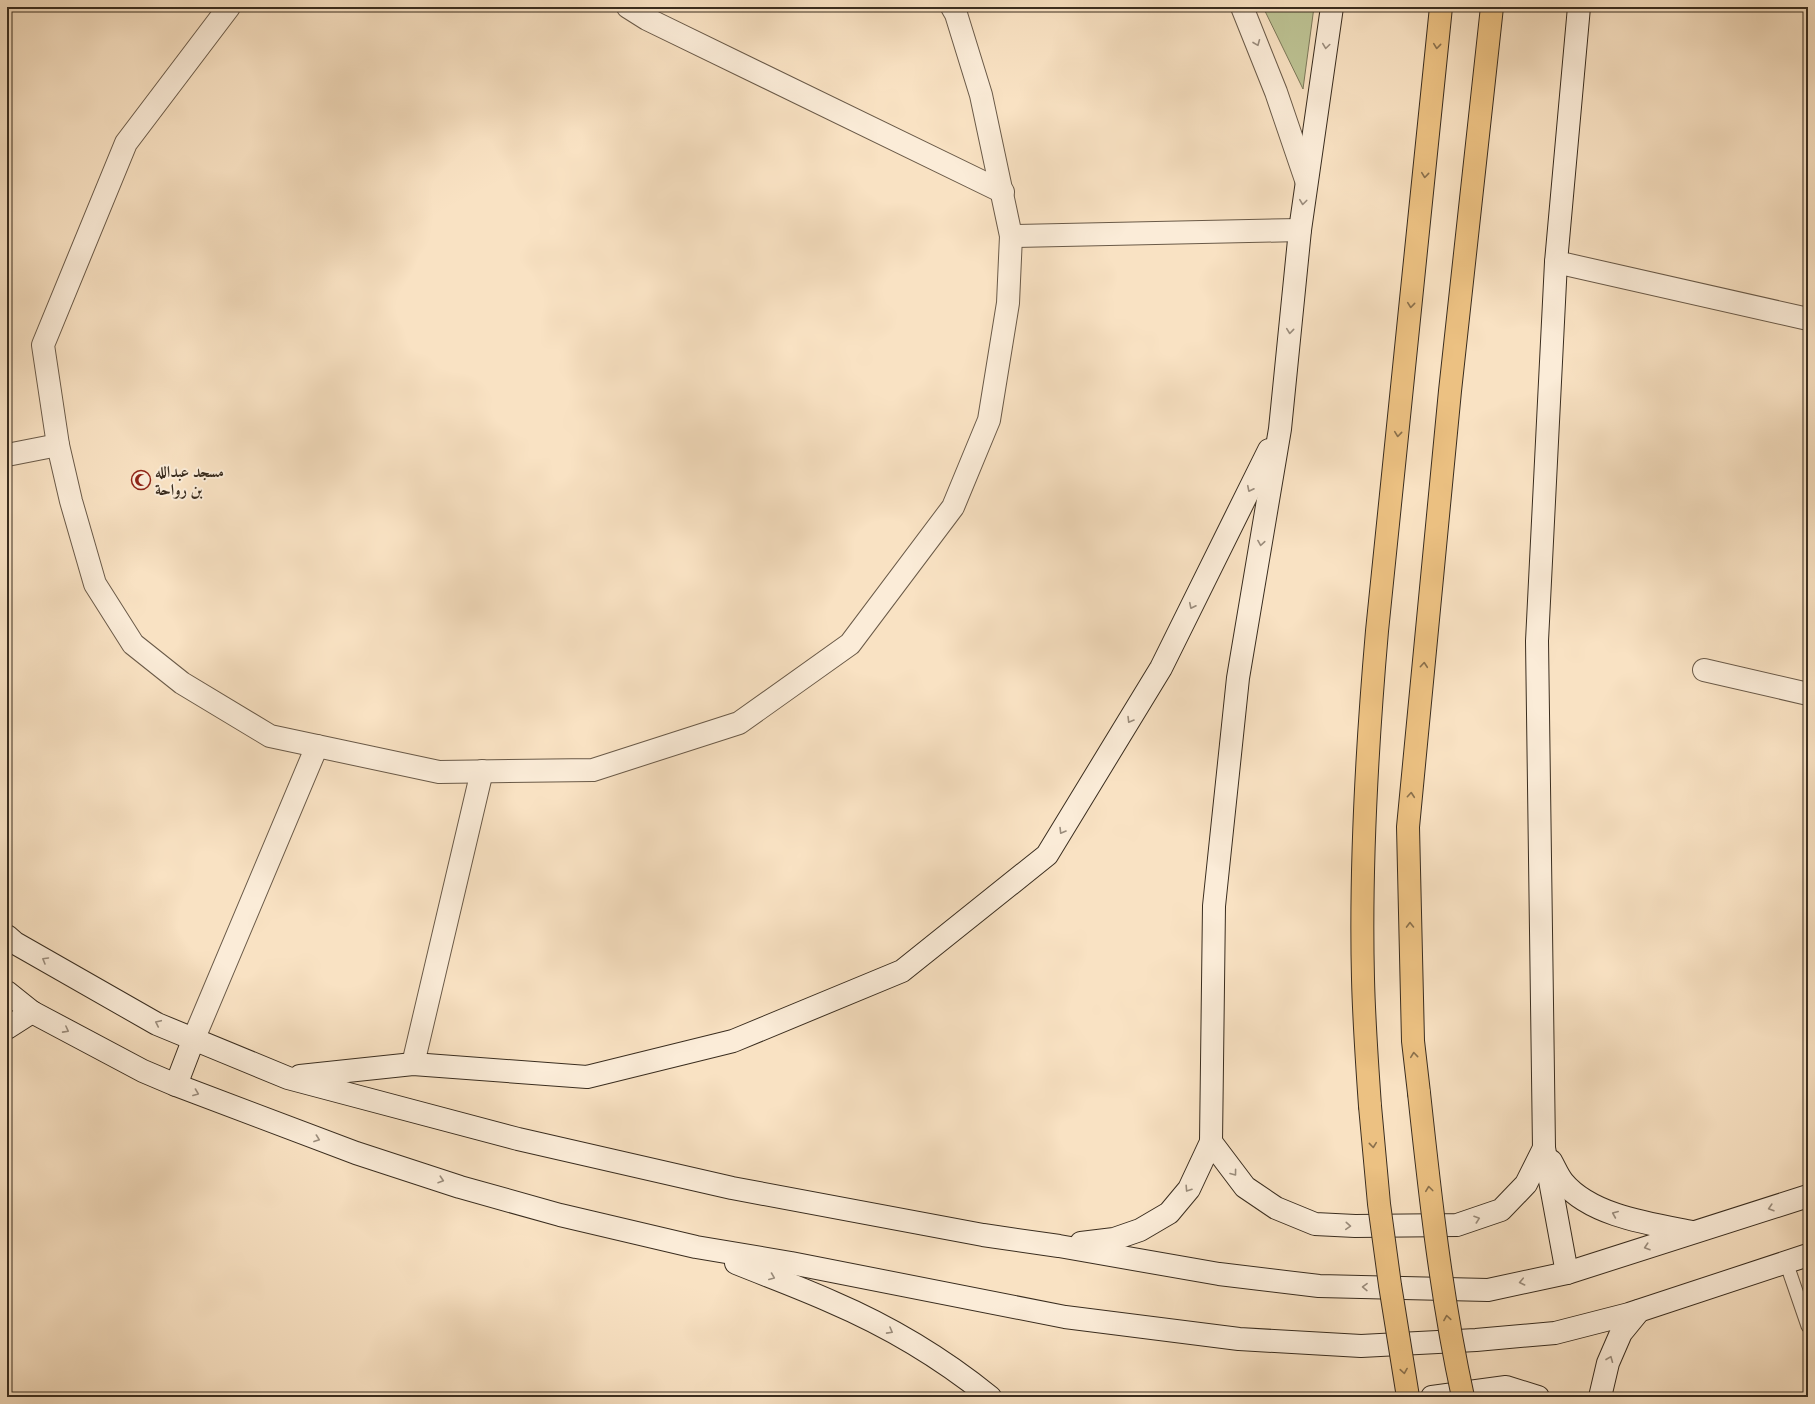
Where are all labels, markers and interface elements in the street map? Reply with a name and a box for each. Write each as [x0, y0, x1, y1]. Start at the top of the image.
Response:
one-way arrow [1252, 40, 1260, 47]
one-way arrow [1322, 43, 1331, 49]
one-way arrow [1433, 43, 1442, 49]
one-way arrow [1420, 172, 1429, 178]
one-way arrow [1299, 199, 1308, 205]
one-way arrow [1407, 302, 1416, 308]
one-way arrow [1285, 328, 1294, 334]
one-way arrow [1394, 431, 1403, 437]
place label: مسجد عبدالله بن رواحة [155, 462, 224, 499]
mosque icon: مسجد عبدالله بن رواحة [130, 469, 152, 491]
one-way arrow [1247, 485, 1255, 493]
one-way arrow [1257, 540, 1266, 546]
one-way arrow [1189, 601, 1197, 609]
one-way arrow [1419, 662, 1428, 668]
one-way arrow [1127, 716, 1134, 723]
one-way arrow [1407, 792, 1416, 798]
one-way arrow [1060, 827, 1067, 834]
one-way arrow [1406, 922, 1414, 928]
one-way arrow [42, 957, 49, 964]
one-way arrow [155, 1020, 162, 1028]
one-way arrow [62, 1025, 70, 1033]
one-way arrow [1410, 1052, 1419, 1058]
one-way arrow [192, 1088, 199, 1096]
one-way arrow [314, 1134, 321, 1142]
one-way arrow [1369, 1142, 1378, 1148]
one-way arrow [1230, 1168, 1237, 1175]
one-way arrow [437, 1175, 444, 1184]
one-way arrow [1186, 1185, 1193, 1192]
one-way arrow [1425, 1186, 1434, 1192]
one-way arrow [1767, 1203, 1774, 1212]
one-way arrow [1611, 1210, 1618, 1218]
one-way arrow [1473, 1215, 1480, 1223]
one-way arrow [1345, 1221, 1351, 1230]
one-way arrow [1644, 1243, 1651, 1251]
one-way arrow [768, 1273, 775, 1281]
one-way arrow [1519, 1278, 1525, 1286]
one-way arrow [1362, 1283, 1368, 1291]
one-way arrow [1443, 1314, 1452, 1321]
one-way arrow [886, 1326, 893, 1334]
one-way arrow [1605, 1356, 1613, 1363]
one-way arrow [1399, 1368, 1408, 1374]

